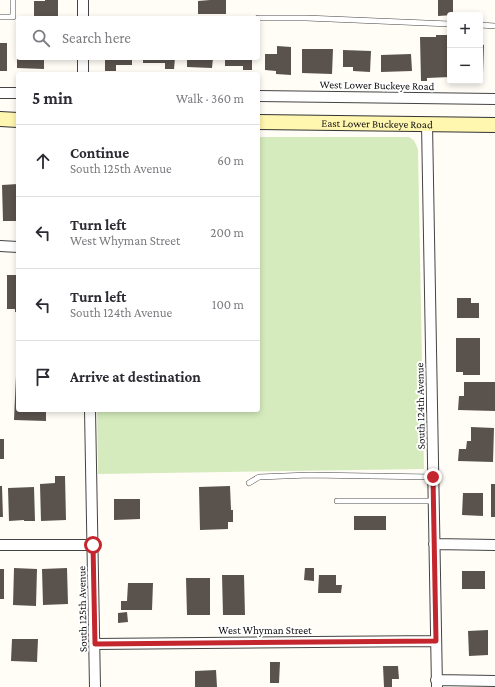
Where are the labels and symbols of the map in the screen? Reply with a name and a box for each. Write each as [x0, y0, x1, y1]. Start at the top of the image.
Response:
street label: West Lower Buckeye Road [320, 78, 435, 93]
street label: East Lower Buckeye Road [321, 117, 433, 131]
street label: South 124th Avenue [413, 362, 427, 449]
route end [424, 468, 442, 486]
route start [84, 536, 102, 554]
street label: South 125th Avenue [75, 566, 89, 652]
street label: West Whyman Street [218, 624, 312, 637]

